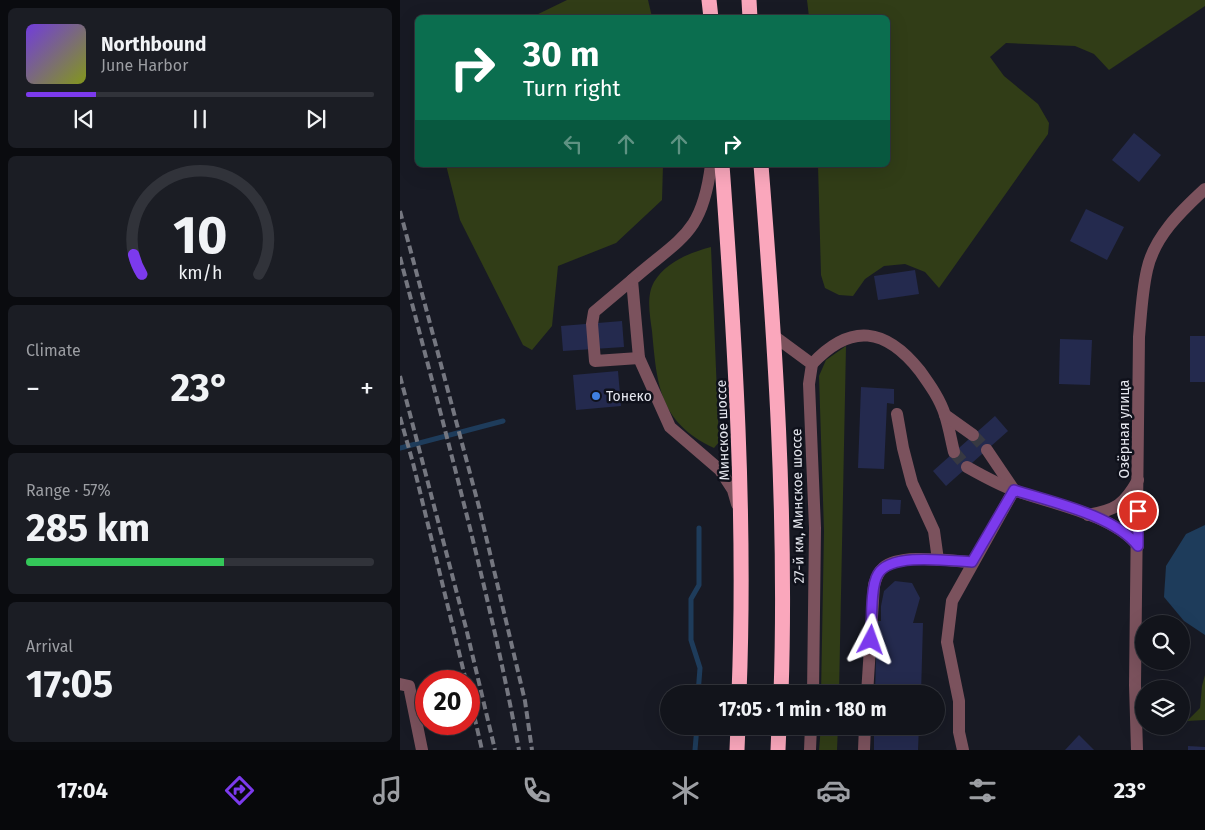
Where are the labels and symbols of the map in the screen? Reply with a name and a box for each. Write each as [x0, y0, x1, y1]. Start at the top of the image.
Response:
street label: Минское шоссе [713, 379, 733, 481]
street label: Озёрная улица [1116, 380, 1133, 478]
place label: Тонеко [606, 388, 652, 405]
marker: Тонеко [590, 390, 602, 402]
street label: 27-й км, Минское шоссе [788, 428, 808, 584]
pin [1117, 490, 1159, 532]
position arrow [844, 613, 896, 665]
speed limit sign: 20 [415, 670, 480, 735]

